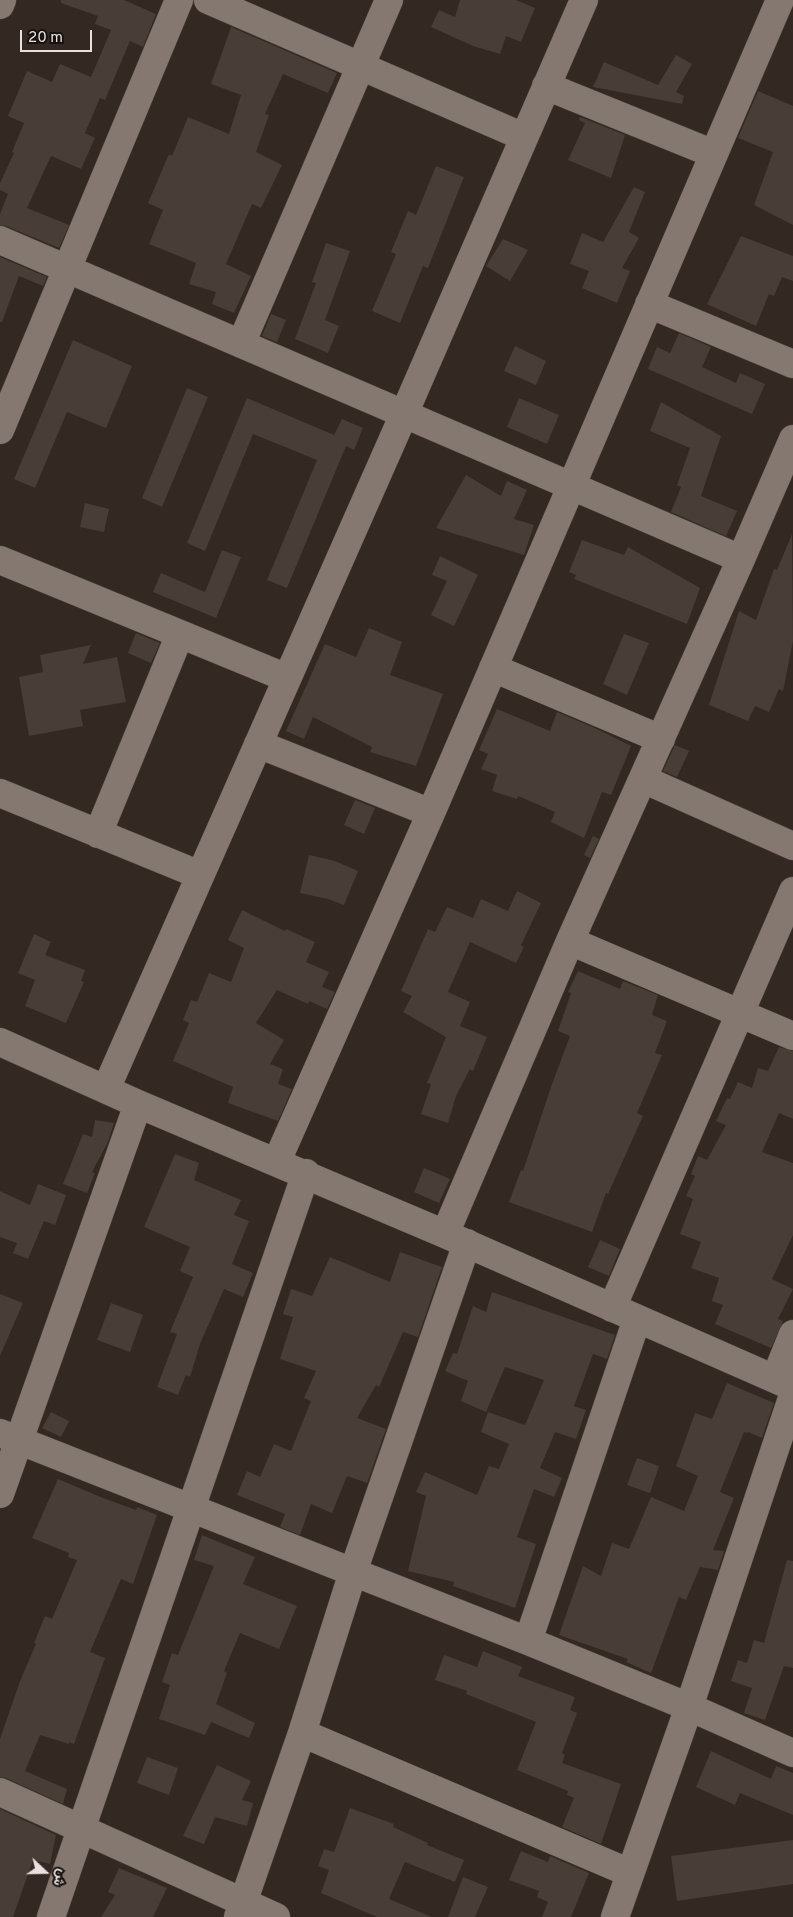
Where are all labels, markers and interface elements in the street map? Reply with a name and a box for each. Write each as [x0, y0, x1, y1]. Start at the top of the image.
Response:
scale bar [22, 20, 95, 52]
text: 20 m [28, 29, 63, 48]
north arrow [20, 1847, 70, 1897]
text: ش [49, 1867, 70, 1888]

